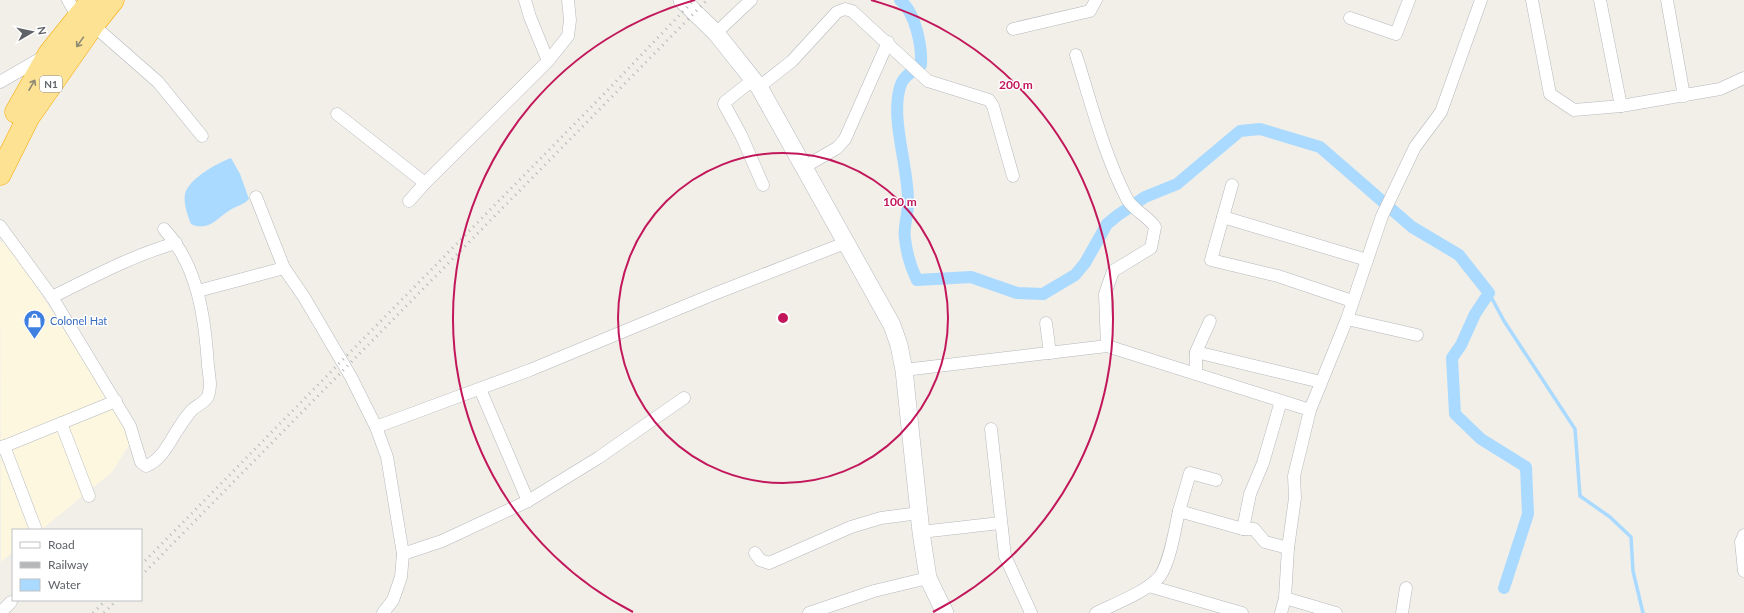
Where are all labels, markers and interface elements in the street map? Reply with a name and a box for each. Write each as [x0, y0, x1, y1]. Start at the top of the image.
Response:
north arrow [12, 12, 52, 52]
text: N [35, 25, 49, 36]
one-way arrow [76, 36, 84, 47]
road number: N1 [40, 76, 62, 92]
text: 200 m [999, 77, 1033, 92]
one-way arrow [28, 79, 36, 91]
text: 100 m [883, 194, 917, 209]
shop icon: Colonel Hat [22, 307, 48, 340]
centre of rings [776, 311, 790, 325]
place label: Colonel Hat [50, 314, 107, 327]
legend [12, 529, 142, 601]
text: Road [48, 537, 75, 552]
text: Railway [48, 557, 89, 572]
text: Water [48, 577, 81, 592]

